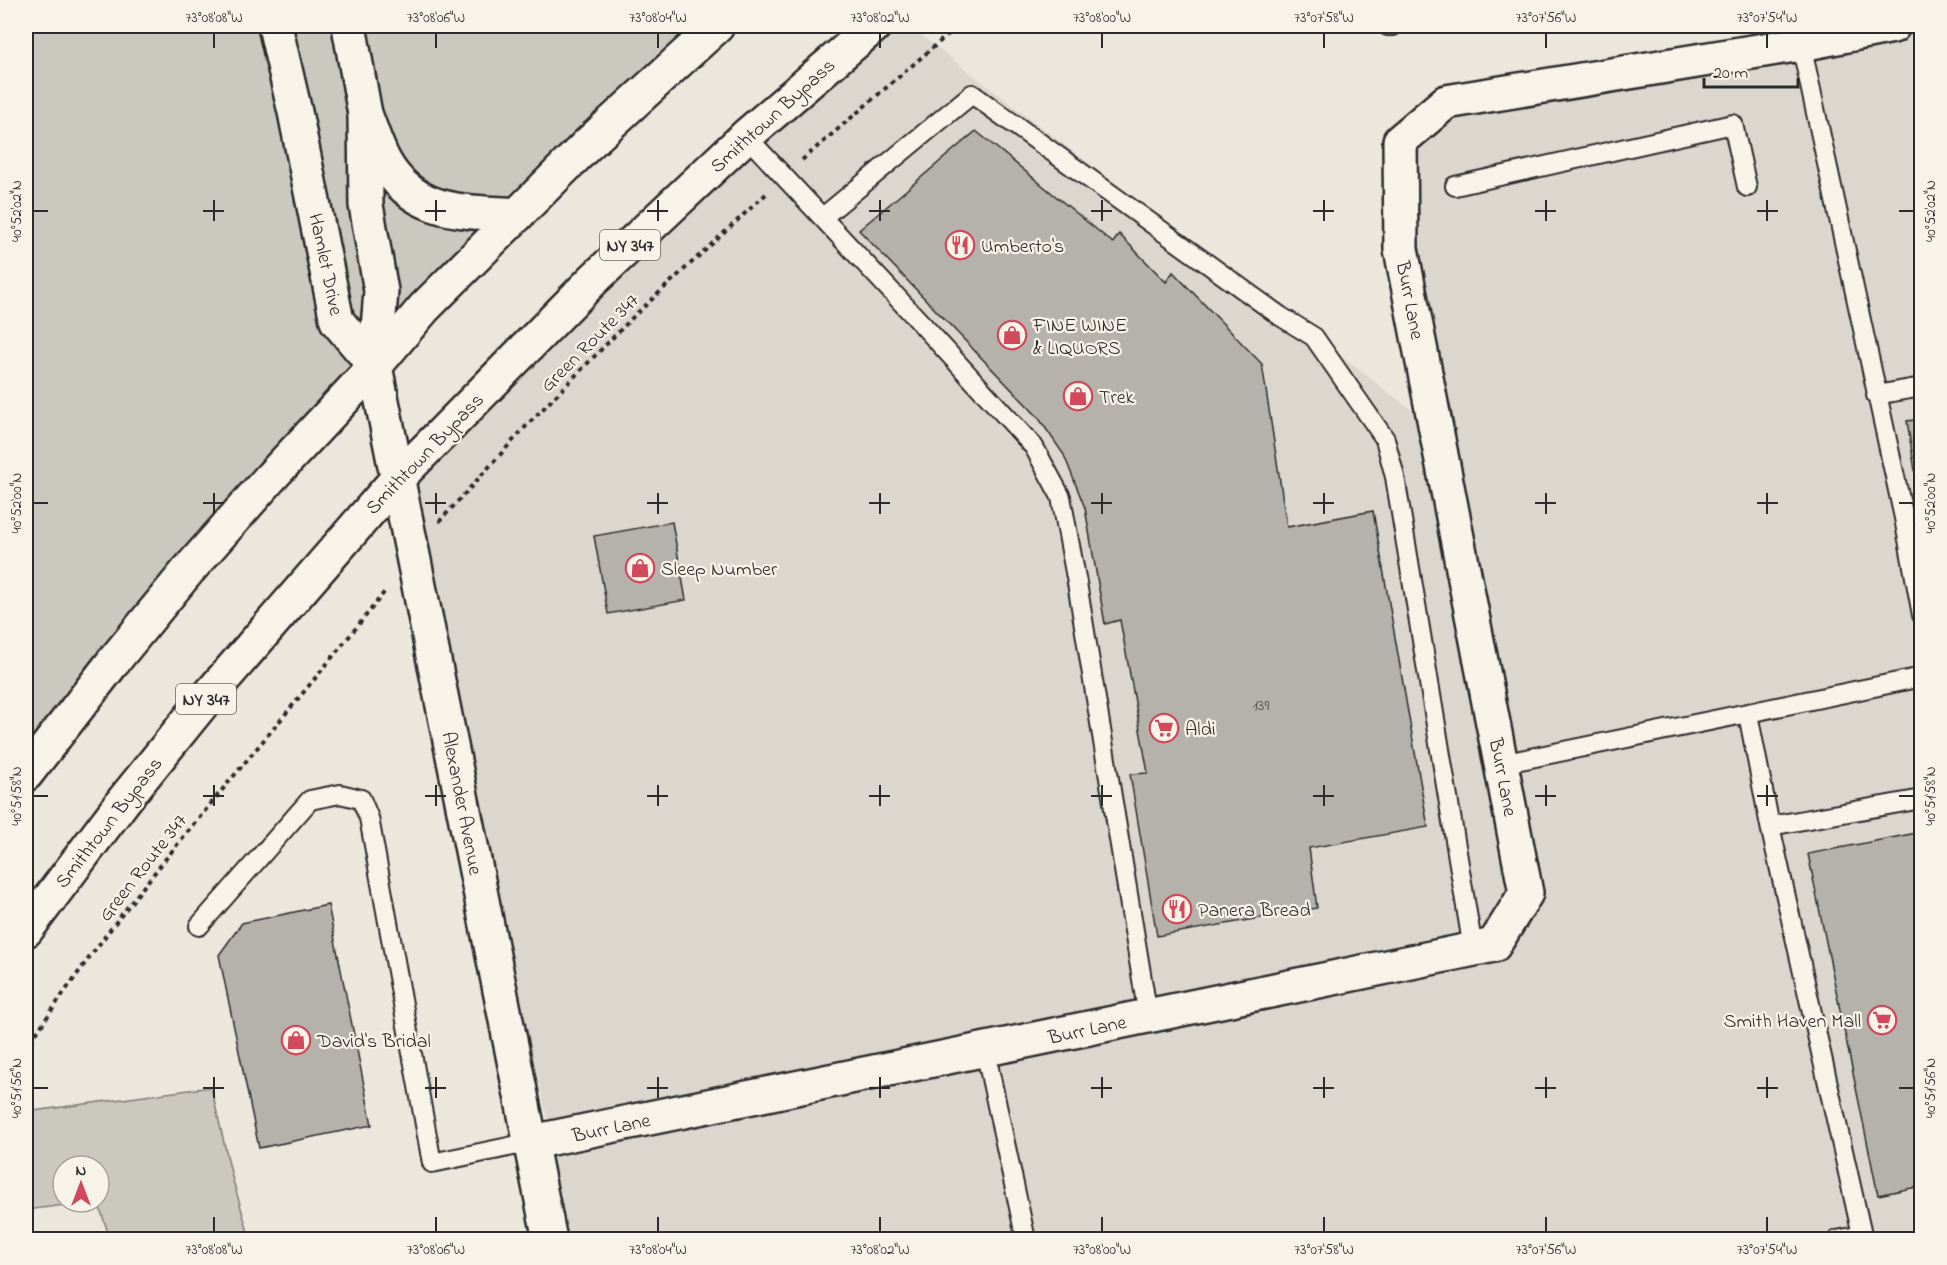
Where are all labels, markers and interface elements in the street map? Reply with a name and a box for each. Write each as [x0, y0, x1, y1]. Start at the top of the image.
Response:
text: 73°08'08"W [185, 7, 243, 29]
text: 73°08'06"W [407, 7, 465, 29]
text: 73°08'04"W [629, 7, 687, 29]
text: 73°08'02"W [850, 7, 910, 29]
text: 73°08'00"W [1073, 7, 1131, 29]
text: 73°07'58"W [1294, 7, 1354, 29]
text: 73°07'56"W [1516, 7, 1576, 29]
text: 73°07'54"W [1737, 7, 1797, 29]
scale bar [1704, 51, 1798, 89]
street label: Smithtown Bypass [705, 53, 843, 181]
text: 20 m [1713, 61, 1748, 87]
text: 40°52'02"N [6, 180, 28, 242]
text: 40°52'02"N [1920, 180, 1942, 242]
street label: Hamlet Drive [300, 211, 350, 318]
restaurant icon: Umberto's [944, 229, 976, 261]
road number: NY 347 [600, 230, 660, 260]
place label: Umberto's [981, 233, 1064, 262]
street label: Burr Lane [1387, 258, 1430, 342]
street label: Green Route 347 [535, 288, 647, 400]
place label: FINE WINE & LIQUORS [1032, 312, 1127, 364]
shop icon: FINE WINE & LIQUORS [996, 319, 1028, 351]
shop icon: Trek [1062, 380, 1094, 412]
place label: Trek [1099, 384, 1135, 413]
street label: Smithtown Bypass [360, 387, 492, 522]
text: 40°52'00"N [6, 473, 28, 533]
text: 40°52'00"N [1920, 473, 1942, 533]
shop icon: Sleep Number [624, 552, 656, 584]
place label: Sleep Number [661, 556, 778, 585]
road number: NY 347 [176, 684, 236, 714]
house number: 139 [1253, 694, 1269, 718]
supermarket icon: Aldi [1148, 712, 1180, 744]
place label: Aldi [1185, 716, 1216, 745]
street label: Alexander Avenue [432, 729, 489, 878]
street label: Burr Lane [1480, 735, 1523, 819]
street label: Smithtown Bypass [49, 752, 171, 895]
text: 40°51'58"N [6, 766, 28, 826]
text: 40°51'58"N [1920, 766, 1942, 826]
street label: Green Route 347 [93, 808, 195, 929]
restaurant icon: Panera Bread [1161, 893, 1193, 925]
place label: Panera Bread [1198, 897, 1311, 926]
supermarket icon: Smith Haven Mall [1866, 1004, 1898, 1036]
place label: Smith Haven Mall [1724, 1008, 1861, 1037]
street label: Burr Lane [1045, 1009, 1129, 1054]
shop icon: David's Bridal [280, 1024, 312, 1056]
place label: David's Bridal [316, 1028, 431, 1057]
text: 40°51'56"N [6, 1058, 28, 1118]
text: 40°51'56"N [1920, 1058, 1942, 1118]
street label: Burr Lane [569, 1107, 653, 1152]
north arrow [51, 1154, 111, 1214]
text: N [76, 1159, 87, 1183]
text: 73°08'08"W [185, 1239, 243, 1261]
text: 73°08'06"W [407, 1239, 465, 1261]
text: 73°08'04"W [629, 1239, 687, 1261]
text: 73°08'02"W [850, 1239, 910, 1261]
text: 73°08'00"W [1073, 1239, 1131, 1261]
text: 73°07'58"W [1294, 1239, 1354, 1261]
text: 73°07'56"W [1516, 1239, 1576, 1261]
text: 73°07'54"W [1737, 1239, 1797, 1261]

